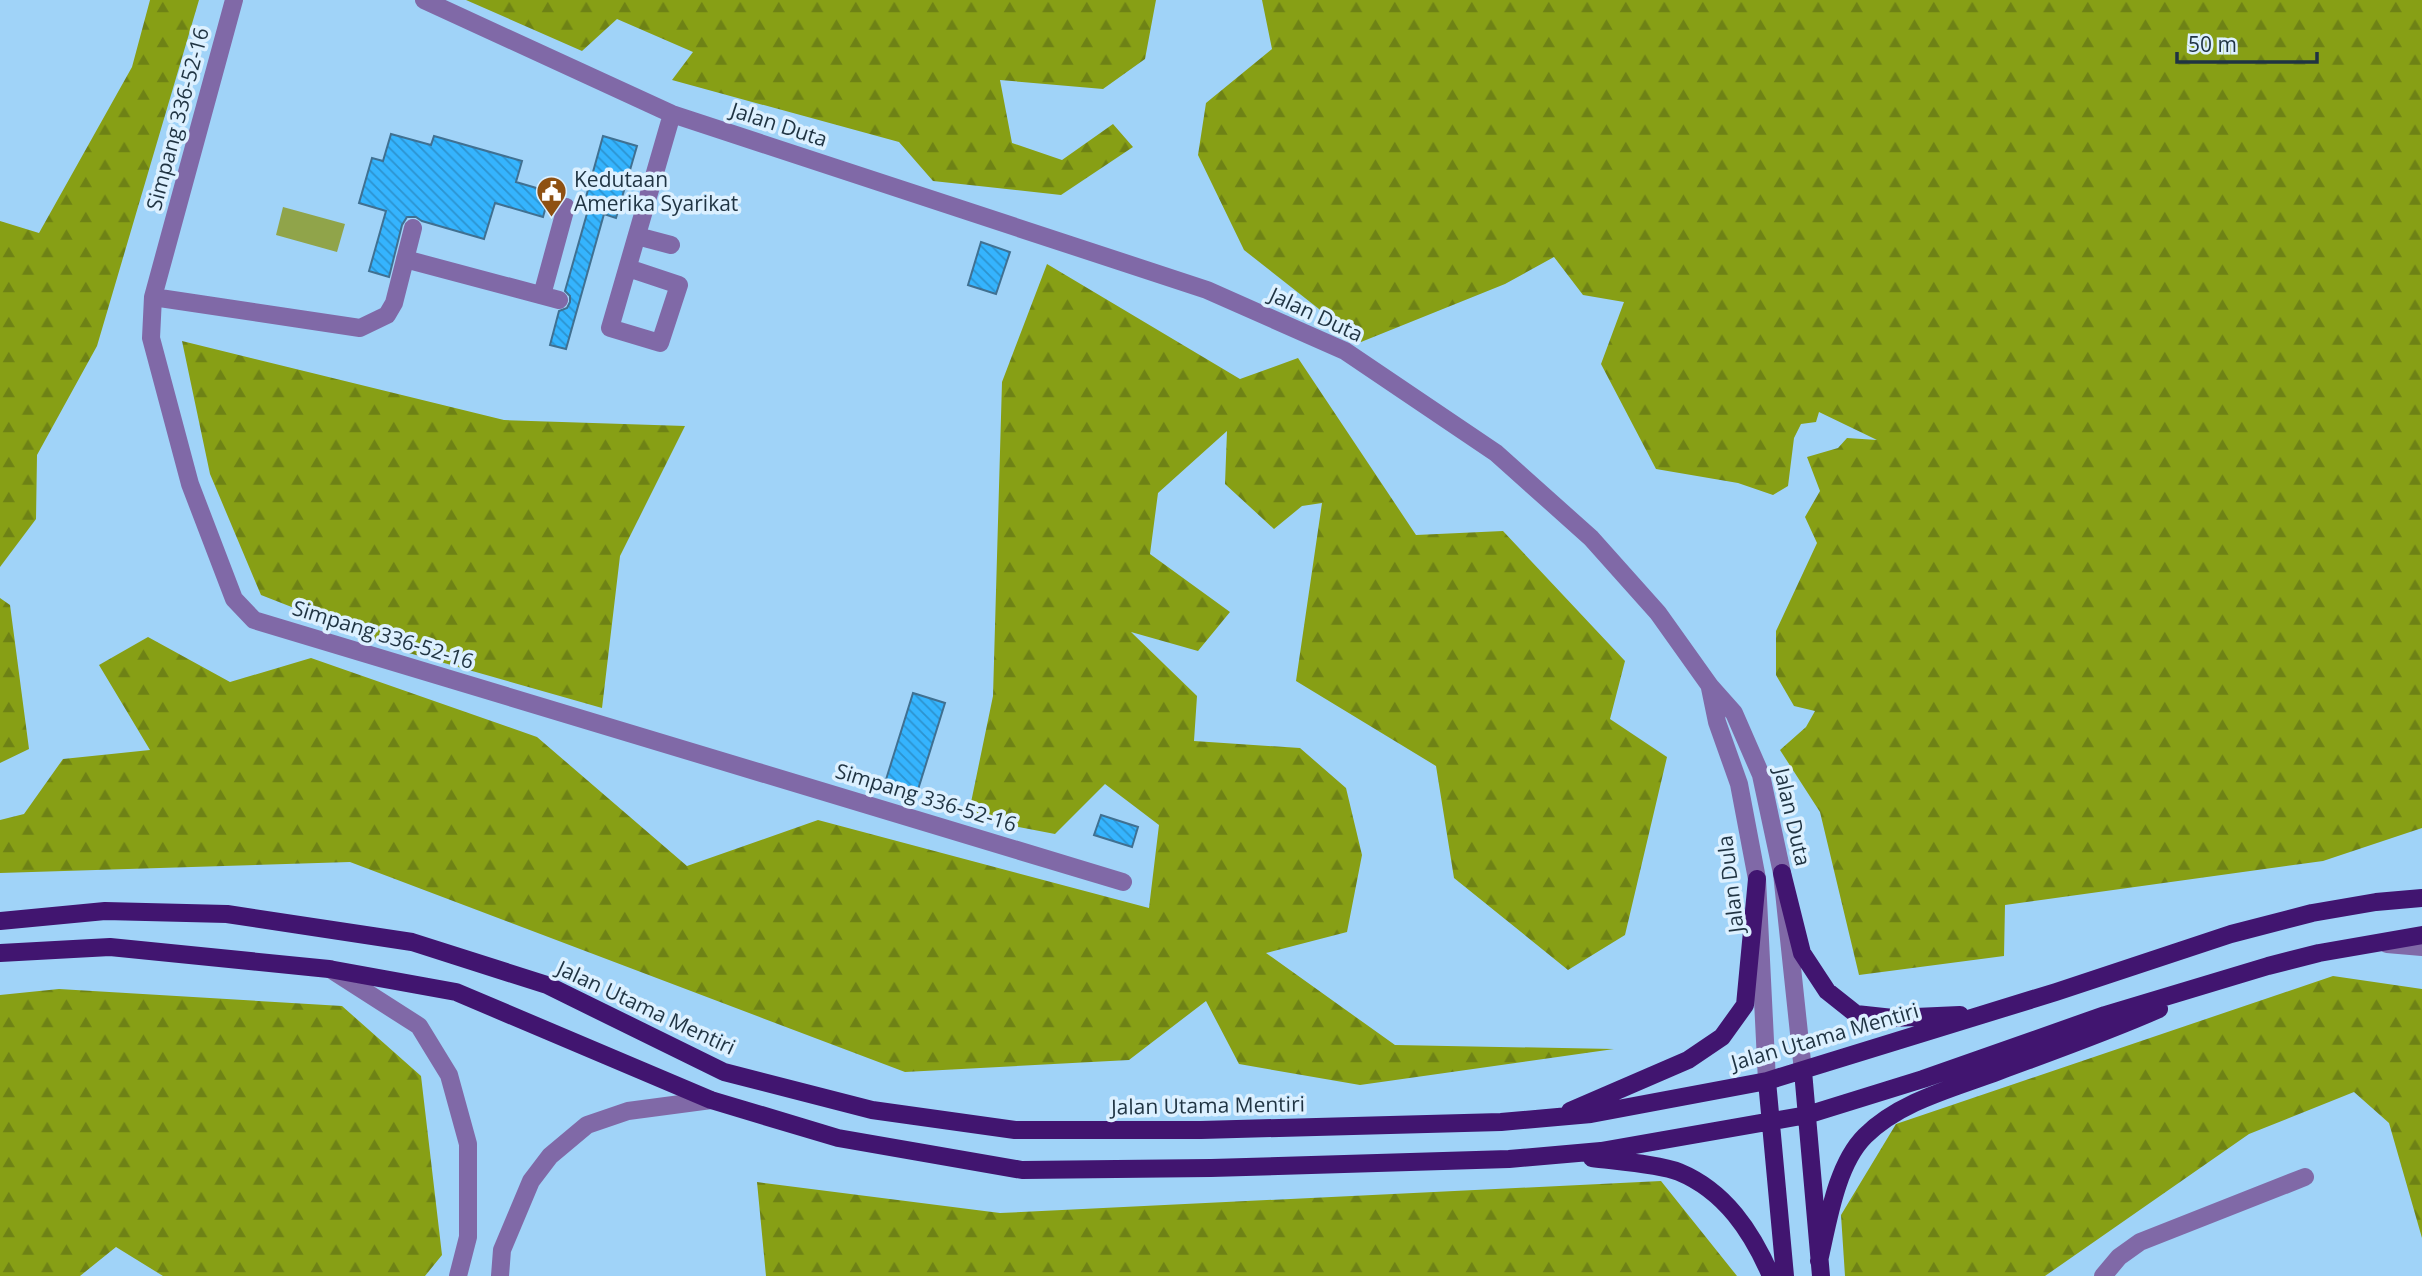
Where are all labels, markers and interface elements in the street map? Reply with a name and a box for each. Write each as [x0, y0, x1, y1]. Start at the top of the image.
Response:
scale bar [2177, 21, 2317, 65]
street label: Simpang 336-52-16 [139, 24, 215, 213]
text: 50 m [2188, 30, 2237, 58]
street label: Jalan Duta [726, 95, 831, 153]
place label: Kedutaan Amerika Syarikat [574, 165, 738, 217]
public building icon: Kedutaan Amerika Syarikat [534, 175, 568, 219]
street label: Jalan Duta [1263, 279, 1368, 348]
street label: Simpang 336-52-16 [289, 593, 477, 675]
street label: Simpang 336-52-16 [832, 756, 1020, 838]
street label: Jalan Duta [1768, 763, 1818, 869]
street label: Jalan Dula [1710, 834, 1750, 936]
street label: Jalan Utama Mentiri [551, 953, 740, 1061]
street label: Jalan Utama Mentiri [1726, 996, 1922, 1077]
street label: Jalan Utama Mentiri [1109, 1089, 1305, 1121]

